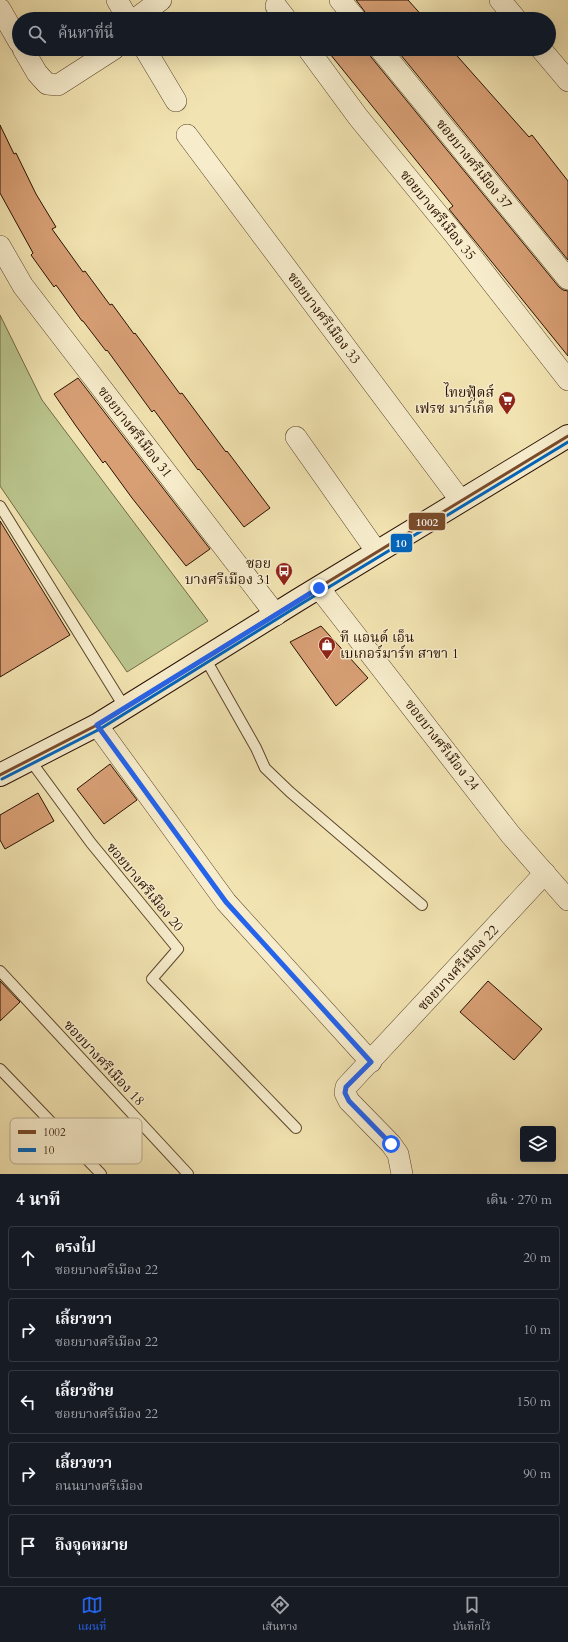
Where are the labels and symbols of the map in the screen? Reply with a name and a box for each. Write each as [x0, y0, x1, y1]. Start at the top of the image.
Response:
street label: ซอยบางศรีเมือง 37 [432, 115, 516, 213]
street label: ซอยบางศรีเมือง 35 [396, 166, 480, 264]
street label: ซอยบางศรีเมือง 33 [283, 268, 365, 368]
street label: ซอยบางศรีเมือง 31 [93, 382, 177, 482]
place label: ไทยฟู้ดส์ เฟรซ มาร์เก็ต [415, 382, 494, 418]
supermarket icon: ไทยฟู้ดส์ เฟรซ มาร์เก็ต [497, 390, 517, 415]
line badge: 1002 [408, 512, 446, 531]
text: 1002 [416, 515, 439, 530]
line badge: 10 [390, 533, 413, 553]
text: 10 [395, 536, 407, 551]
place label: ซอย บางศรีเมือง 31 [185, 554, 271, 589]
bus stop icon: ซอย บางศรีเมือง 31 [274, 561, 294, 586]
route end [310, 579, 328, 597]
place label: ที แอนด์ เอ็น เบเกอร์มาร์ท สาขา 1 [340, 628, 459, 663]
shop icon: ที แอนด์ เอ็น เบเกอร์มาร์ท สาขา 1 [317, 635, 337, 660]
street label: ซอยบางศรีเมือง 24 [400, 695, 484, 795]
street label: ซอยบางศรีเมือง 20 [102, 838, 188, 936]
street label: ซอยบางศรีเมือง 22 [413, 921, 503, 1015]
street label: ซอยบางศรีเมือง 18 [59, 1016, 149, 1110]
legend [10, 1118, 142, 1164]
text: 1002 [43, 1125, 66, 1140]
route start [382, 1135, 400, 1153]
text: 10 [43, 1143, 55, 1158]

